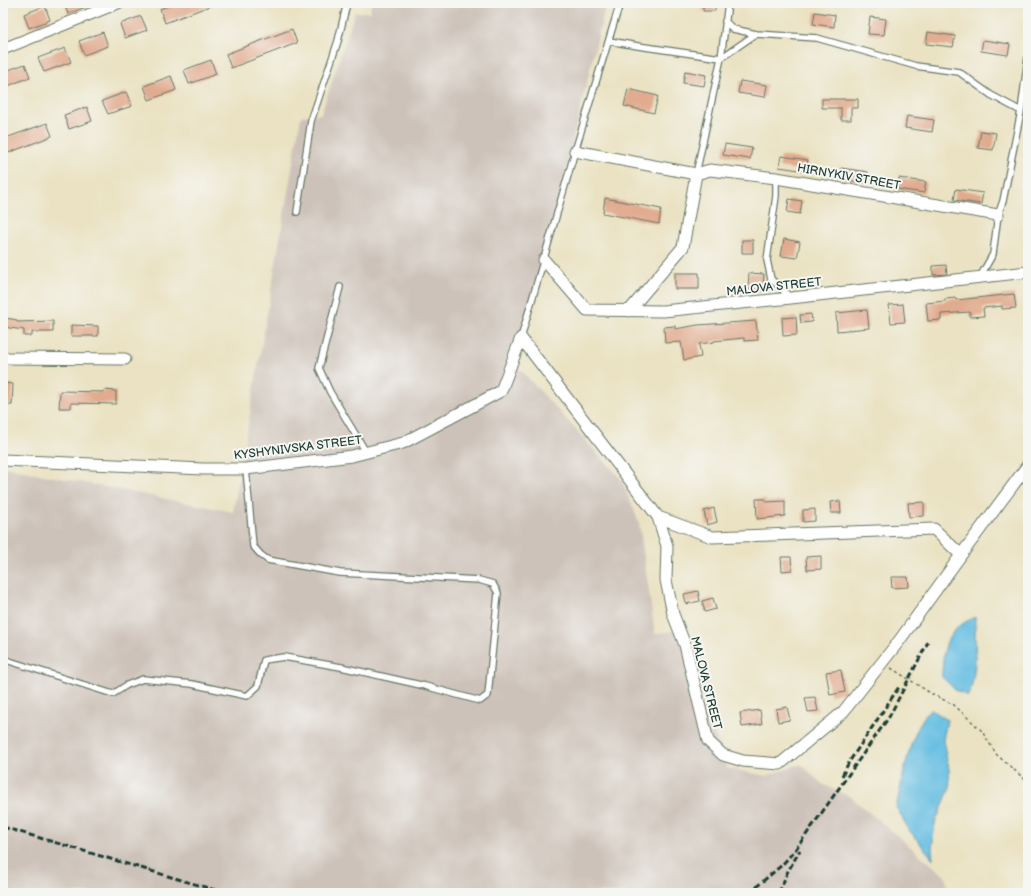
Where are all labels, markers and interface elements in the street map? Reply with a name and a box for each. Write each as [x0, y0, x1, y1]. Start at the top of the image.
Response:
street label: HIRNYKIV STREET [796, 161, 903, 194]
street label: MALOVA STREET [726, 274, 823, 299]
street label: KYSHYNIVSKA STREET [233, 433, 364, 463]
street label: MALOVA STREET [687, 635, 725, 732]

